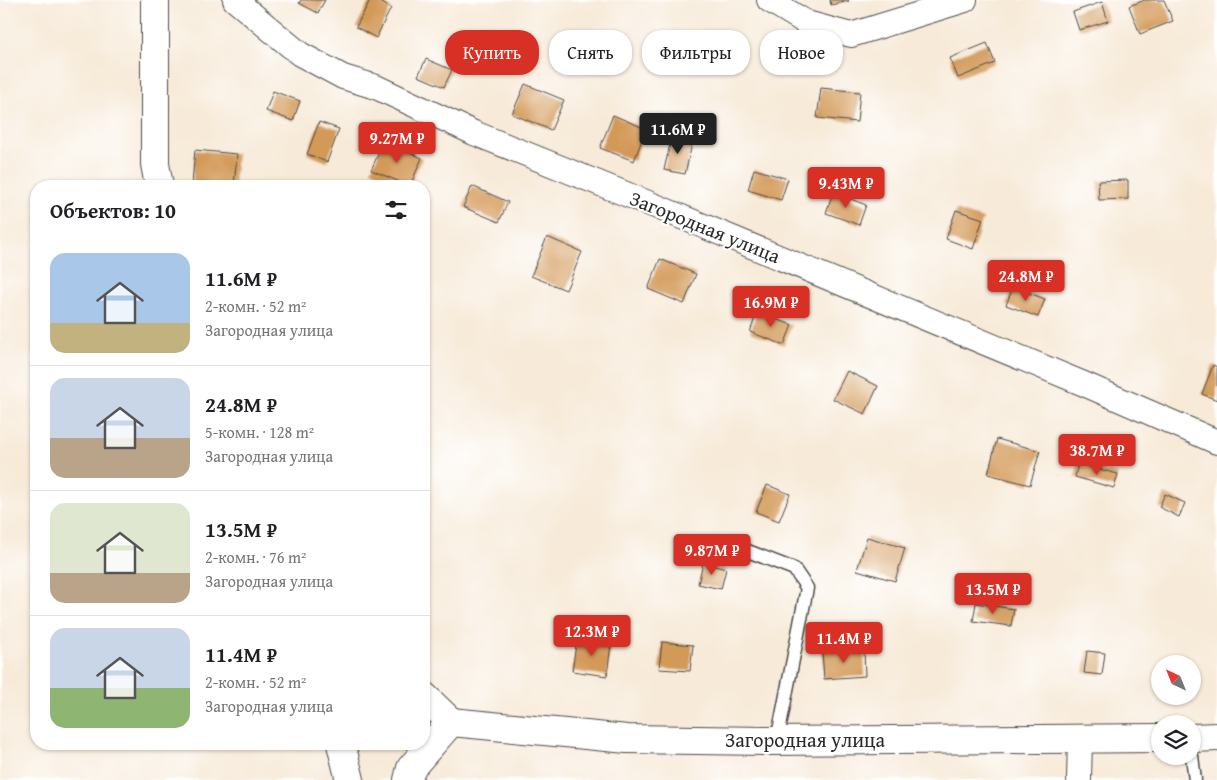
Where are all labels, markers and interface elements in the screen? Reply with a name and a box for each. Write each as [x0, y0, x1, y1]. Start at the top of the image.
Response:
chip: Купить [445, 30, 539, 75]
chip: Снять [549, 30, 632, 75]
chip: Фильтры [642, 30, 750, 75]
chip: Новое [760, 30, 843, 75]
pin: 11.6M ₽ [632, 112, 724, 155]
text: 11.6M ₽ [651, 117, 705, 141]
pin: 9.27M ₽ [351, 121, 443, 164]
text: 9.27M ₽ [370, 126, 424, 150]
pin: 9.43M ₽ [800, 166, 892, 209]
text: 9.43M ₽ [819, 171, 873, 195]
street label: Загородная улица [626, 183, 785, 270]
text: Объектов: 10 [50, 195, 176, 226]
icon: filters [382, 196, 410, 224]
pin: 24.8M ₽ [980, 260, 1072, 302]
text: 11.6M ₽ [205, 263, 277, 294]
text: 24.8M ₽ [999, 264, 1053, 288]
icon: home [90, 273, 150, 333]
pin: 16.9M ₽ [725, 286, 817, 328]
text: 16.9M ₽ [744, 290, 798, 314]
text: 2-комн. · 52 m² [205, 294, 306, 318]
text: Загородная улица [205, 318, 333, 342]
text: 24.8M ₽ [205, 389, 277, 420]
icon: home [90, 398, 150, 458]
text: 5-комн. · 128 m² [205, 420, 314, 444]
pin: 38.7M ₽ [1051, 434, 1143, 476]
text: 38.7M ₽ [1070, 438, 1124, 462]
text: Загородная улица [205, 444, 333, 468]
text: 13.5M ₽ [205, 514, 277, 545]
icon: home [90, 523, 150, 583]
pin: 9.87M ₽ [666, 534, 758, 576]
text: 9.87M ₽ [685, 538, 739, 562]
text: 2-комн. · 76 m² [205, 545, 306, 569]
text: Загородная улица [205, 569, 333, 593]
pin: 13.5M ₽ [947, 572, 1039, 615]
text: 13.5M ₽ [966, 577, 1020, 601]
pin: 12.3M ₽ [546, 614, 638, 657]
text: 12.3M ₽ [565, 619, 619, 643]
pin: 11.4M ₽ [798, 622, 890, 664]
text: 11.4M ₽ [817, 626, 871, 650]
text: 11.4M ₽ [205, 639, 277, 670]
icon: home [90, 648, 150, 708]
north arrow [1151, 655, 1201, 705]
map controls [1151, 655, 1201, 765]
text: 2-комн. · 52 m² [205, 670, 306, 694]
text: Загородная улица [205, 694, 333, 718]
button: layers [1151, 715, 1201, 765]
street label: Загородная улица [725, 725, 885, 754]

